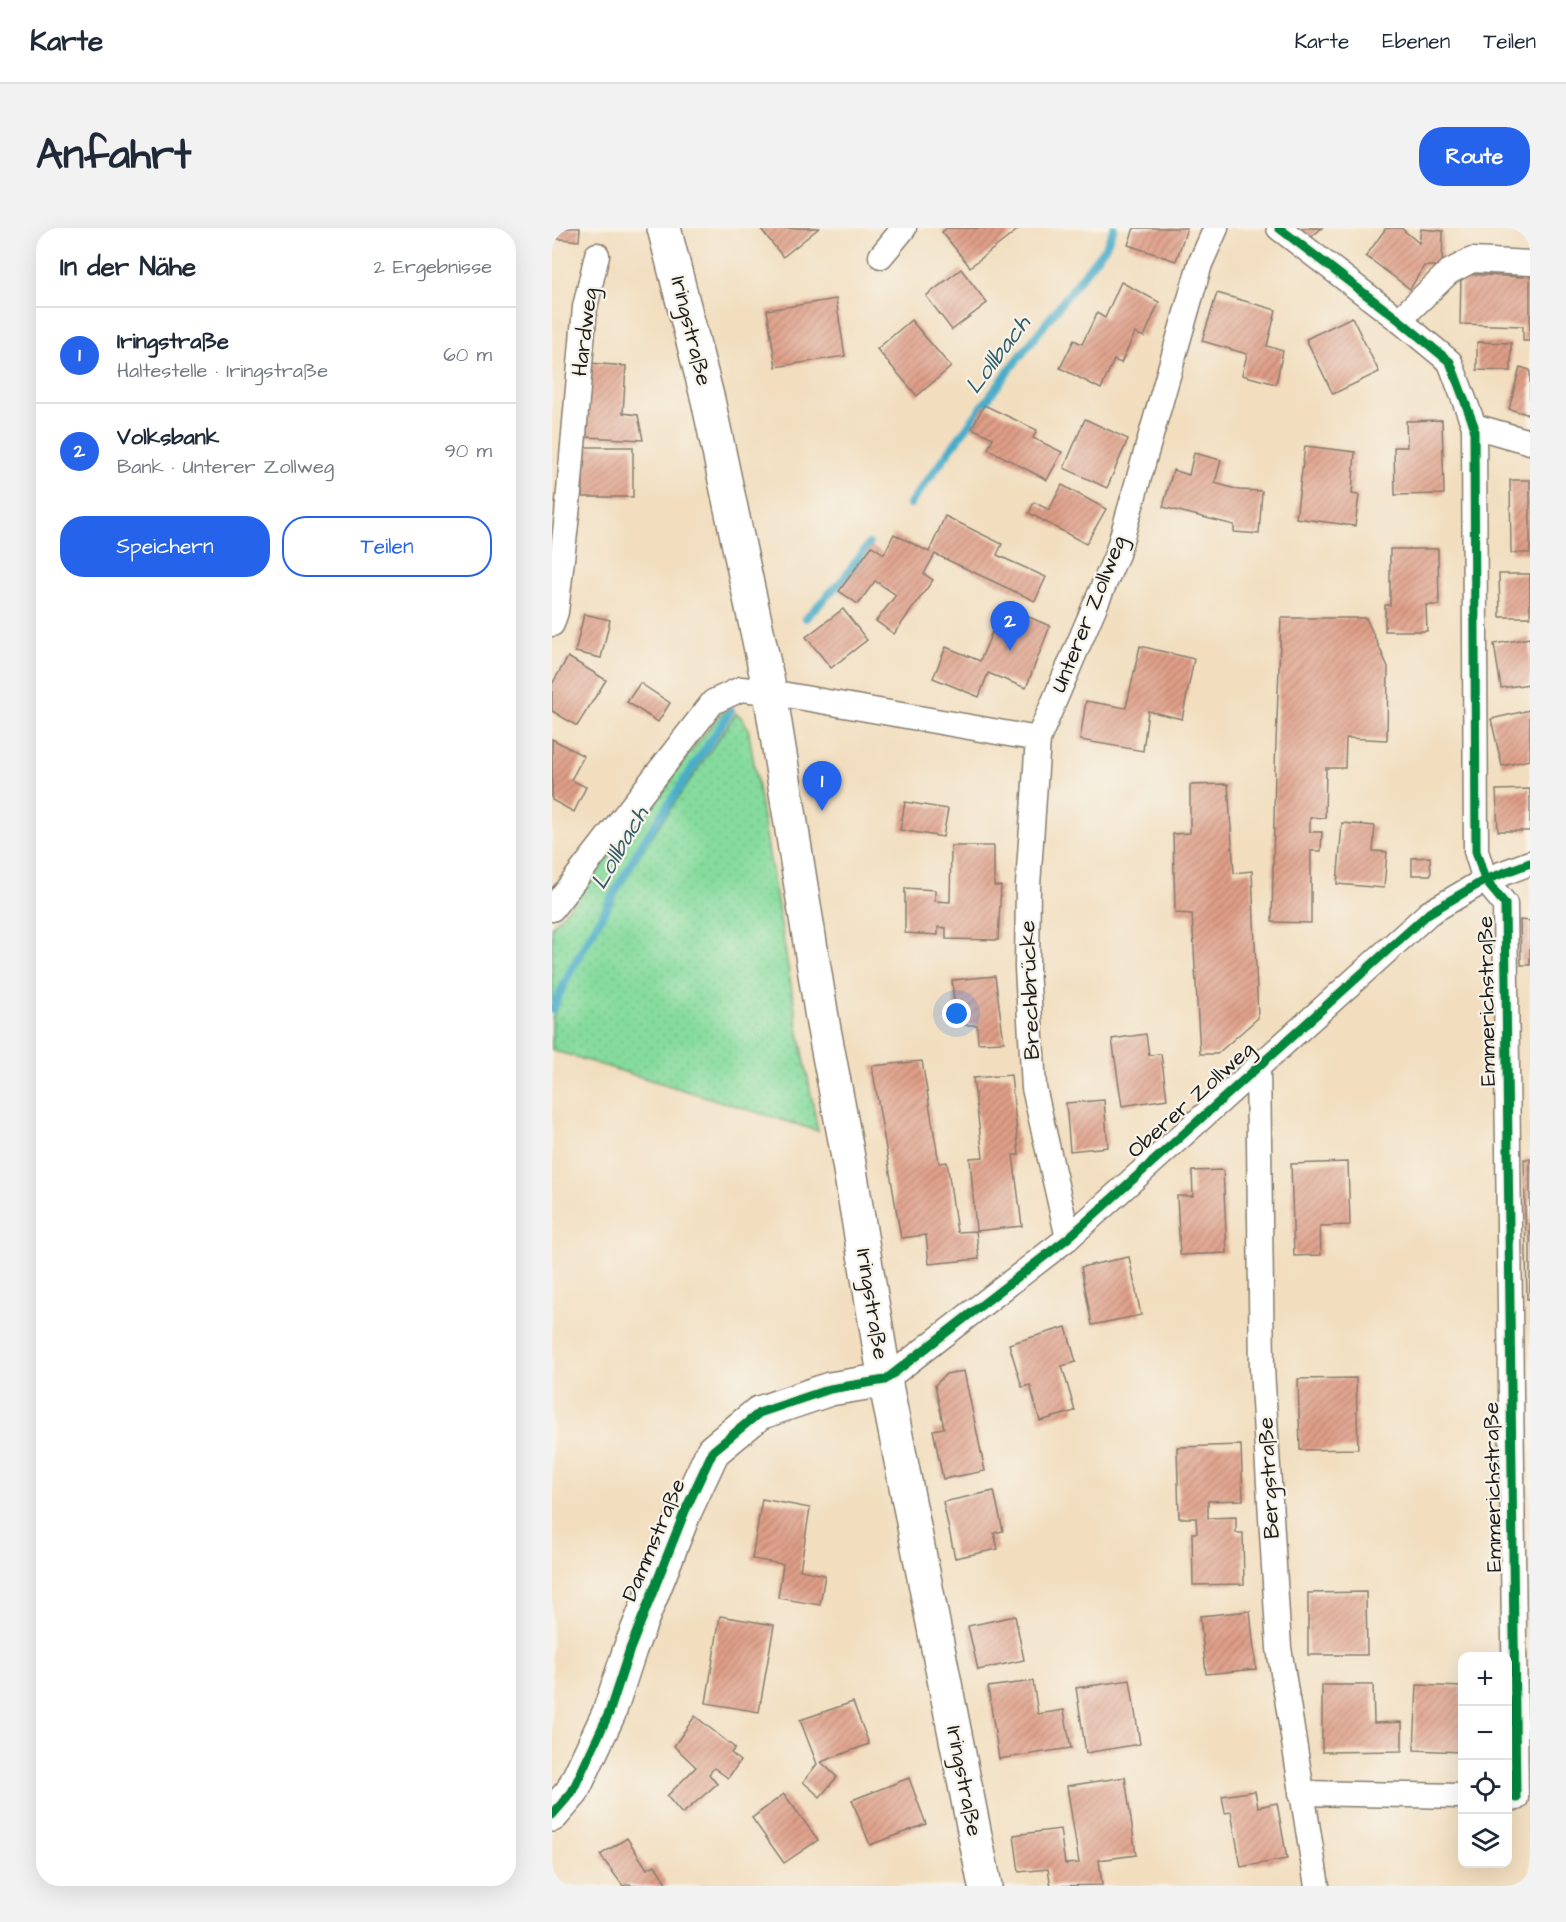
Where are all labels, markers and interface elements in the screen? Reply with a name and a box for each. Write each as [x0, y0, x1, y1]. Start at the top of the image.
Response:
text: Karte [30, 22, 103, 61]
text: Karte [1294, 27, 1349, 56]
text: Ebenen [1382, 27, 1450, 56]
text: Teilen [1483, 27, 1536, 56]
text: Anfahrt [36, 127, 191, 185]
button: Route [1419, 127, 1530, 186]
text: In der Nähe [60, 249, 196, 285]
text: 2 Ergebnisse [373, 253, 492, 281]
street label: Iringstraße [661, 273, 720, 389]
street label: Hardweg [564, 286, 607, 378]
water label: Lollbach [957, 308, 1039, 401]
text: Iringstraße [117, 326, 229, 357]
text: 1 [78, 341, 81, 369]
text: 60 m [443, 341, 492, 369]
text: Haltestelle · Iringstraße [117, 357, 328, 385]
text: Volksbank [117, 422, 219, 453]
text: 2 [74, 437, 85, 465]
text: 90 m [444, 437, 492, 465]
text: Bank · Unterer Zollweg [117, 453, 334, 481]
button: Speichern [60, 516, 270, 577]
button: Teilen [282, 516, 492, 577]
street label: Unterer Zollweg [1043, 531, 1136, 697]
pin: 2 [990, 602, 1030, 651]
pin: 1 [802, 762, 842, 811]
water label: Lollbach [583, 799, 658, 896]
street label: Emmerichstraße [1470, 916, 1504, 1086]
street label: Brechbrücke [1012, 920, 1048, 1060]
your location [942, 999, 971, 1028]
street label: Oberer Zollweg [1121, 1034, 1262, 1166]
street label: Iringstraße [847, 1246, 896, 1362]
street label: Emmerichstraße [1476, 1402, 1510, 1572]
street label: Bergstraße [1250, 1416, 1289, 1540]
street label: Dammstraße [614, 1474, 694, 1606]
map controls [1458, 1652, 1512, 1868]
button: + [1458, 1652, 1512, 1706]
button: − [1458, 1706, 1512, 1760]
street label: Iringstraße [937, 1723, 990, 1839]
button: locate [1458, 1760, 1512, 1814]
button: layers [1458, 1814, 1512, 1868]

